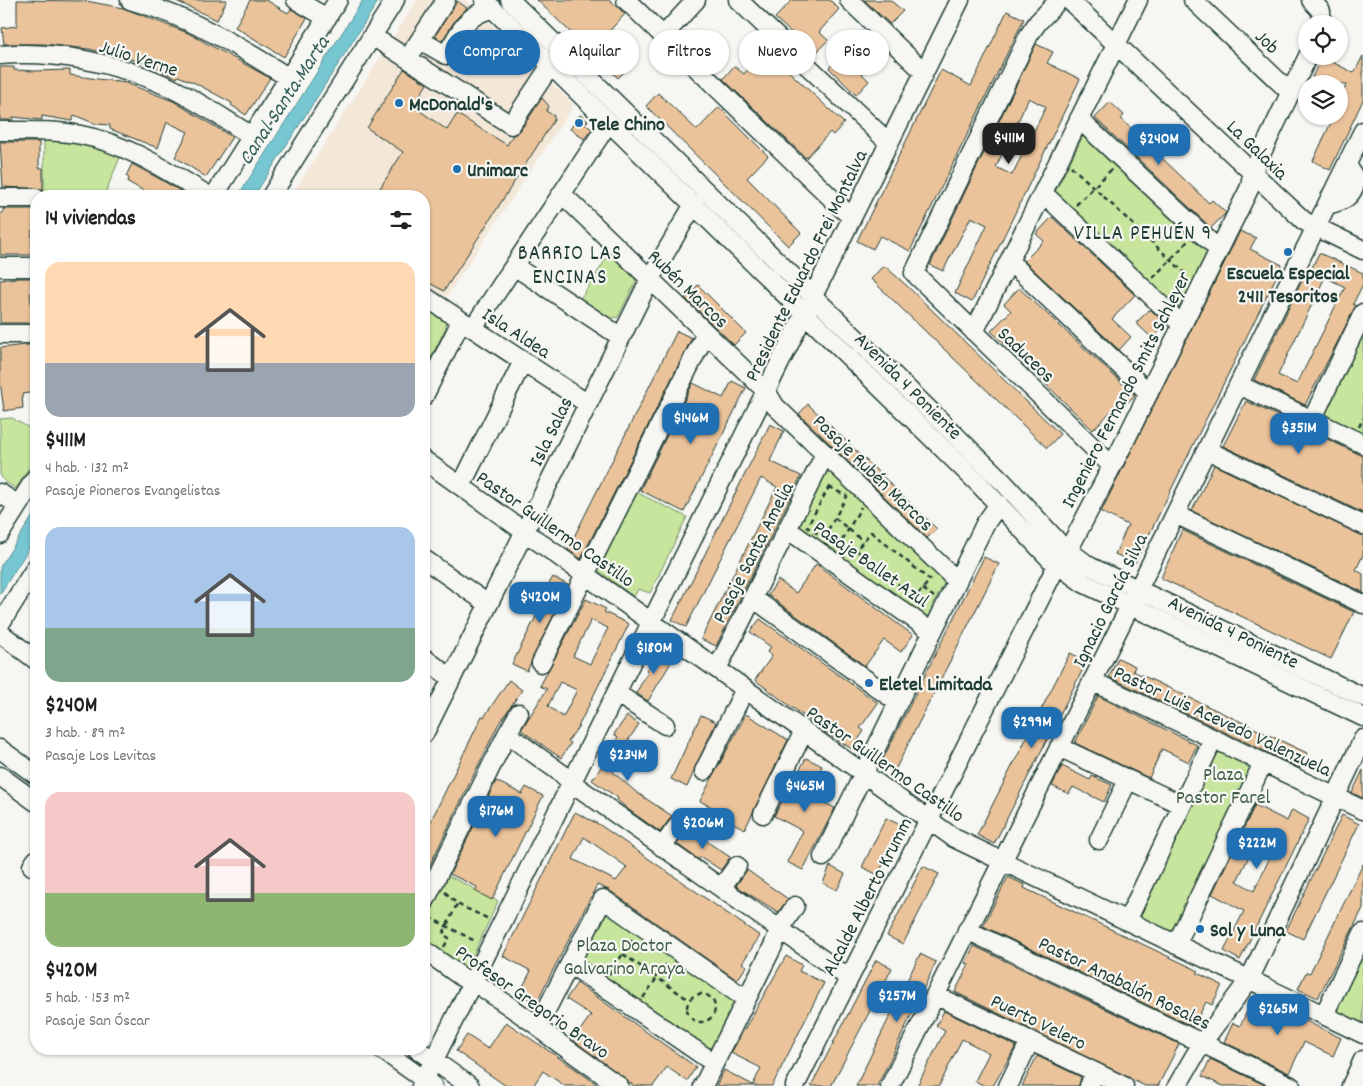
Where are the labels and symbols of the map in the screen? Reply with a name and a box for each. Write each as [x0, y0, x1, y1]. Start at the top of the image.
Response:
street label: Job [1247, 24, 1285, 62]
water label: Canal Santa Marta [233, 30, 339, 172]
street label: Julio Verne [95, 34, 181, 86]
place label: McDonald's [409, 92, 493, 120]
marker: McDonald's [393, 97, 405, 109]
place label: Tele Chino [589, 112, 665, 140]
street label: La Galaxia [1219, 115, 1293, 188]
marker: Tele Chino [573, 117, 585, 129]
pin: $411M [974, 122, 1044, 165]
pin: $240M [1124, 124, 1194, 166]
street label: Presidente Eduardo Frei Montalva [739, 145, 876, 387]
place label: Unimarc [467, 158, 528, 186]
marker: Unimarc [451, 163, 463, 175]
district label: VILLA PEHUÉN 9 [1074, 220, 1212, 250]
district label: BARRIO LAS ENCINAS [518, 240, 622, 294]
street label: Rubén Marcos [640, 244, 734, 336]
marker: Escuela Especial 2411 Tesoritos [1282, 246, 1294, 258]
place label: Escuela Especial 2411 Tesoritos [1226, 261, 1350, 312]
street label: Ingeniero Fernando Smits Schleyer [1056, 267, 1200, 513]
street label: Isla Aldea [476, 302, 556, 367]
street label: Saduceos [990, 322, 1060, 391]
street label: Avenida 4 Poniente [847, 327, 967, 447]
street label: Isla Salas [524, 393, 582, 472]
pin: $146M [656, 402, 726, 445]
street label: Pasaje Rubén Marcos [805, 409, 939, 539]
pin: $351M [1264, 412, 1334, 455]
street label: Pastor Guillermo Castillo [469, 465, 639, 596]
street label: Pasaje Santa Amelia [707, 477, 803, 629]
street label: Pasaje Ballet Azul [807, 515, 934, 616]
street label: Ignacio García Silva [1067, 529, 1157, 673]
pin: $420M [505, 582, 575, 624]
street label: Avenida 4 Poniente [1163, 590, 1303, 678]
pin: $180M [619, 632, 689, 675]
street label: Pastor Luis Acevedo Valenzuela [1108, 660, 1336, 786]
place label: Eletel Limitada [879, 672, 993, 700]
marker: Eletel Limitada [863, 677, 875, 689]
street label: Pastor Guillermo Castillo [799, 700, 969, 831]
pin: $299M [997, 706, 1067, 749]
pin: $234M [593, 740, 663, 782]
park label: Plaza Pastor Farel [1176, 762, 1270, 813]
pin: $465M [770, 770, 840, 813]
pin: $176M [461, 796, 531, 838]
pin: $206M [668, 808, 738, 850]
street label: Alcalde Alberto Krumm [817, 813, 921, 982]
pin: $222M [1222, 828, 1292, 870]
place label: Sol y Luna [1210, 918, 1286, 946]
marker: Sol y Luna [1194, 923, 1206, 935]
street label: Pastor Anabalón Rosales [1033, 931, 1215, 1039]
park label: Plaza Doctor Galvarino Araya [564, 933, 685, 984]
street label: Profesor Gregorio Bravo [448, 940, 614, 1067]
pin: $257M [862, 980, 932, 1023]
street label: Puerto Velero [985, 989, 1090, 1059]
pin: $265M [1243, 994, 1313, 1036]

